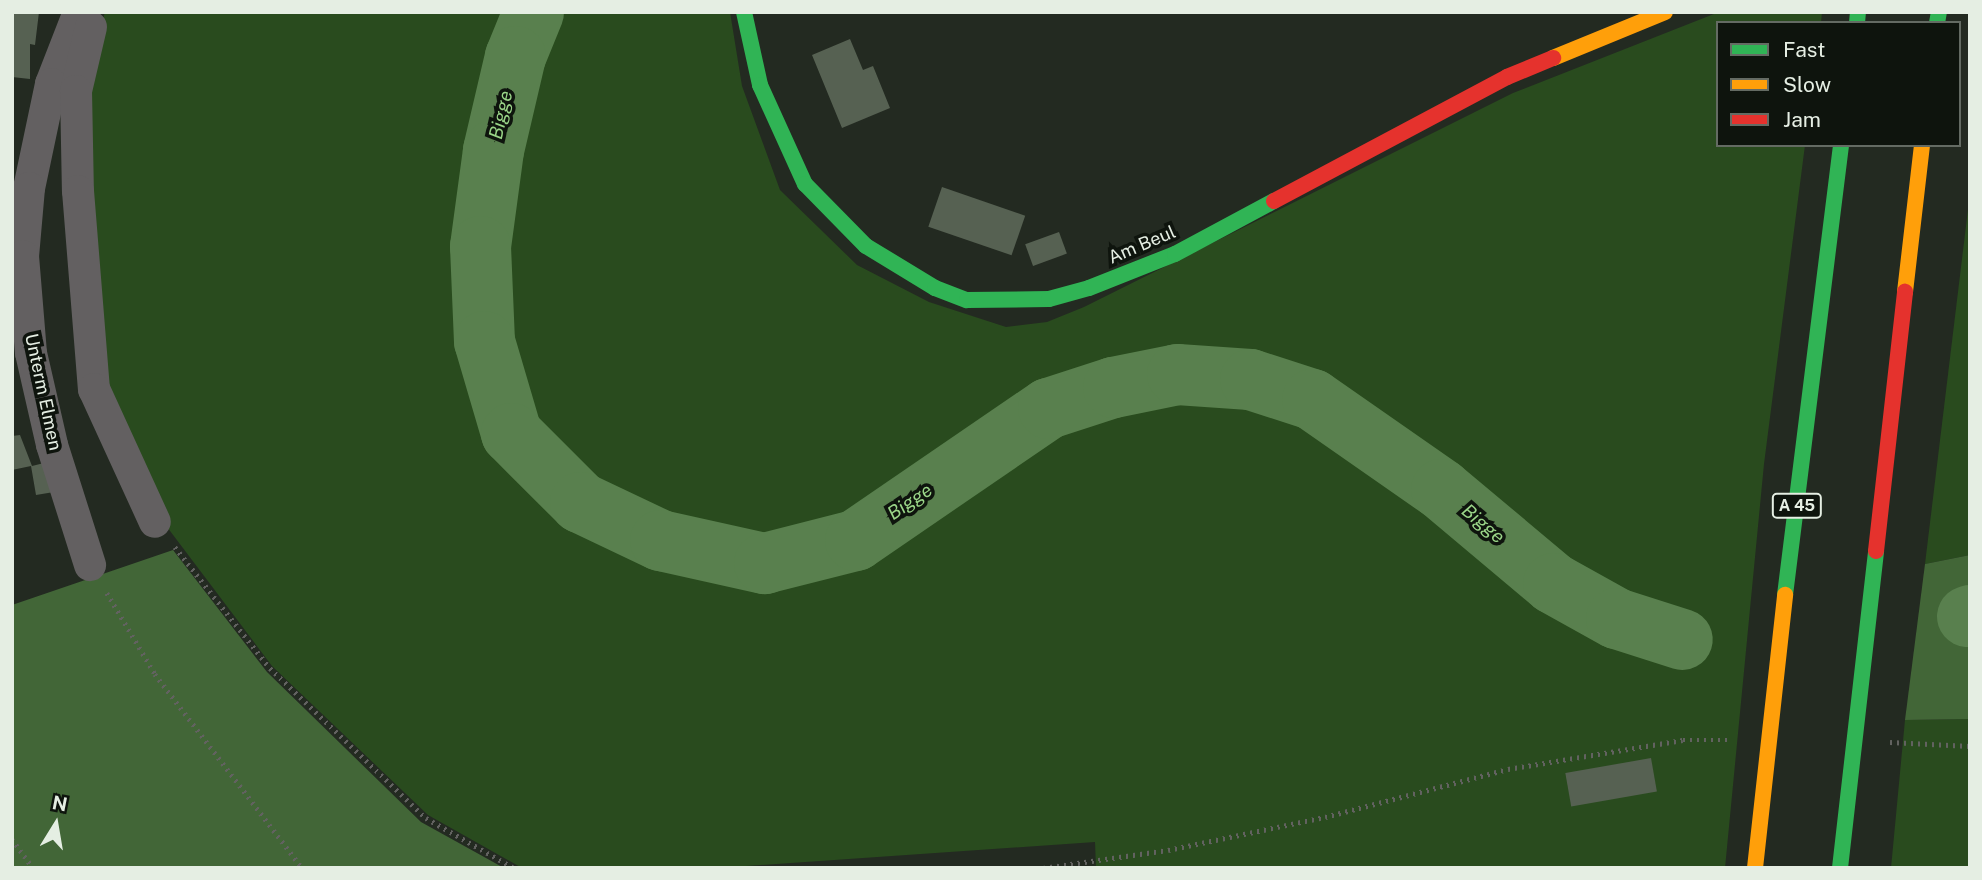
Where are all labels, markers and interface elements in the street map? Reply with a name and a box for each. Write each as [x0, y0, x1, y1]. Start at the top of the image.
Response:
legend [1716, 21, 1961, 147]
text: Fast [1783, 37, 1825, 62]
text: Slow [1783, 72, 1831, 97]
water label: Bigge [484, 88, 518, 142]
text: Jam [1783, 107, 1821, 132]
street label: Am Beul [1105, 221, 1179, 269]
street label: Unterm Elmen [20, 332, 66, 452]
water label: Bigge [883, 479, 937, 525]
road number: A 45 [1771, 494, 1823, 519]
water label: Bigge [1457, 499, 1509, 549]
north arrow [21, 789, 91, 859]
text: N [51, 791, 69, 816]

